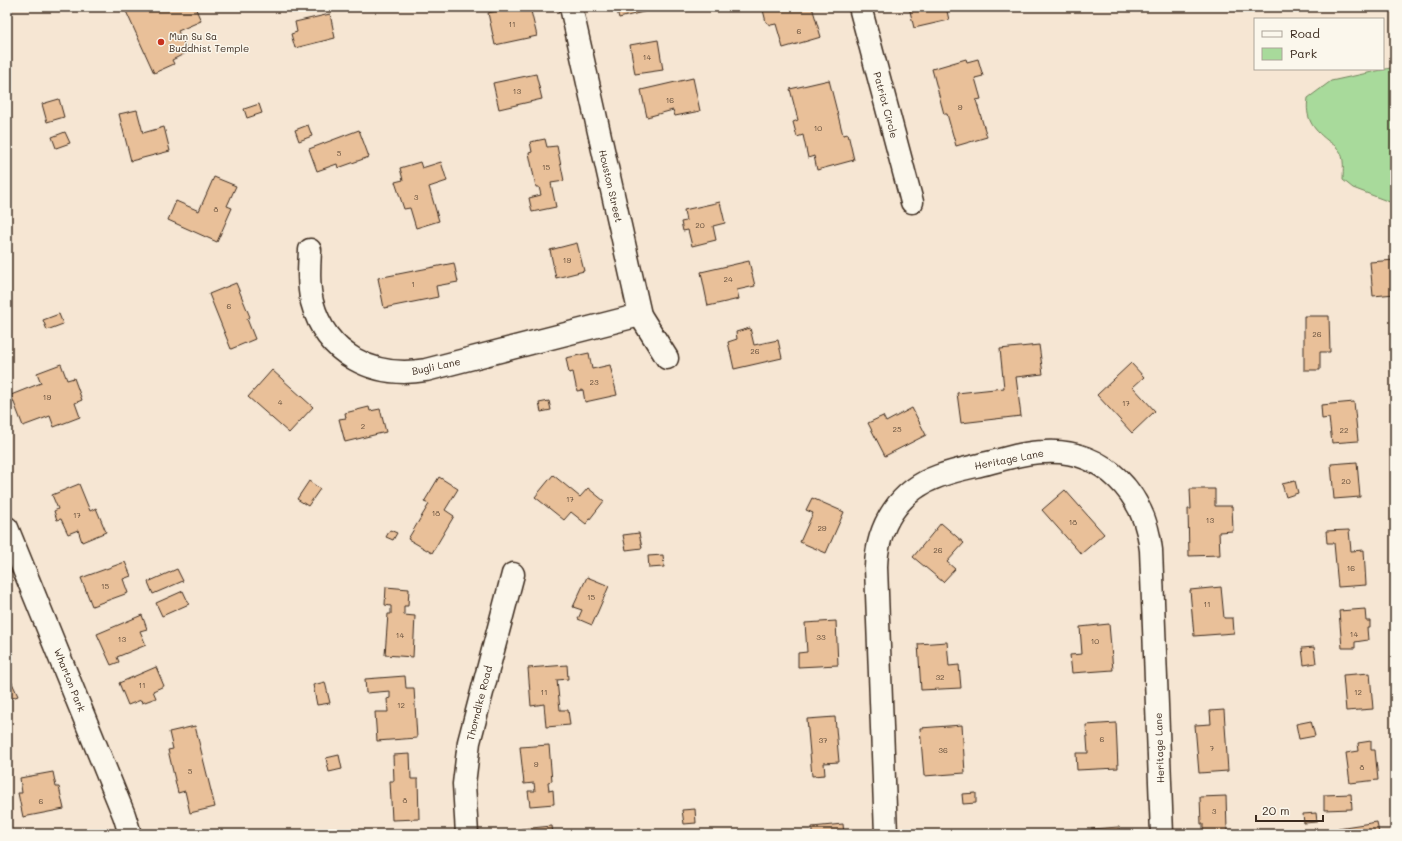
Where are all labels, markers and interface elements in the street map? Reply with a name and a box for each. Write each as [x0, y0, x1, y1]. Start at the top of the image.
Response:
legend [1254, 18, 1384, 70]
house number: 11 [508, 19, 516, 29]
text: Road [1290, 25, 1320, 41]
house number: 6 [797, 26, 802, 36]
place label: Mun Su Sa Buddhist Temple [169, 29, 249, 55]
marker: Mun Su Sa Buddhist Temple [156, 37, 166, 47]
text: Park [1290, 45, 1317, 61]
house number: 14 [643, 52, 651, 62]
street label: Patriot Circle [870, 70, 902, 140]
house number: 13 [513, 86, 521, 96]
house number: 16 [666, 95, 674, 105]
house number: 9 [958, 102, 963, 112]
house number: 10 [814, 123, 822, 133]
house number: 5 [337, 148, 342, 158]
street label: Houston Street [596, 148, 626, 224]
house number: 15 [542, 162, 550, 172]
house number: 3 [414, 192, 419, 202]
house number: 8 [214, 204, 219, 214]
house number: 20 [695, 220, 705, 230]
house number: 19 [563, 255, 571, 265]
house number: 24 [723, 274, 733, 284]
house number: 1 [411, 279, 415, 289]
house number: 6 [227, 301, 232, 311]
house number: 26 [1312, 329, 1322, 339]
house number: 26 [750, 346, 760, 356]
street label: Bugli Lane [410, 354, 462, 378]
house number: 23 [589, 377, 599, 387]
house number: 19 [43, 392, 51, 402]
house number: 4 [278, 397, 283, 407]
house number: 17 [1122, 398, 1131, 408]
house number: 2 [361, 421, 365, 431]
house number: 25 [892, 424, 902, 434]
house number: 22 [1340, 425, 1348, 435]
street label: Heritage Lane [973, 445, 1045, 473]
house number: 20 [1341, 476, 1351, 486]
house number: 17 [566, 494, 575, 504]
house number: 18 [432, 508, 440, 518]
house number: 17 [73, 510, 82, 520]
house number: 13 [1206, 515, 1214, 525]
house number: 18 [1069, 517, 1077, 527]
house number: 29 [817, 523, 827, 533]
house number: 26 [933, 545, 943, 555]
house number: 16 [1347, 563, 1355, 573]
house number: 15 [101, 581, 109, 591]
house number: 15 [587, 592, 595, 602]
house number: 11 [1203, 599, 1211, 609]
house number: 14 [1350, 629, 1358, 639]
house number: 14 [396, 630, 404, 640]
house number: 33 [816, 632, 826, 642]
house number: 13 [118, 634, 126, 644]
house number: 10 [1091, 636, 1099, 646]
street label: Wharton Park [51, 646, 89, 714]
street label: Thorndike Road [463, 664, 495, 742]
house number: 32 [935, 672, 945, 682]
house number: 11 [138, 680, 146, 690]
house number: 11 [540, 687, 548, 697]
house number: 12 [1354, 687, 1362, 697]
house number: 12 [397, 700, 405, 710]
street label: Heritage Lane [1151, 713, 1167, 783]
house number: 6 [1100, 734, 1105, 744]
house number: 37 [818, 735, 828, 745]
house number: 7 [1210, 743, 1215, 753]
house number: 36 [938, 745, 948, 755]
house number: 9 [534, 759, 539, 769]
house number: 8 [1360, 762, 1365, 772]
house number: 5 [188, 766, 193, 776]
house number: 8 [403, 795, 408, 805]
house number: 6 [39, 796, 44, 806]
scale bar [1256, 797, 1323, 823]
text: 20 m [1262, 802, 1290, 818]
house number: 3 [1212, 806, 1217, 816]

